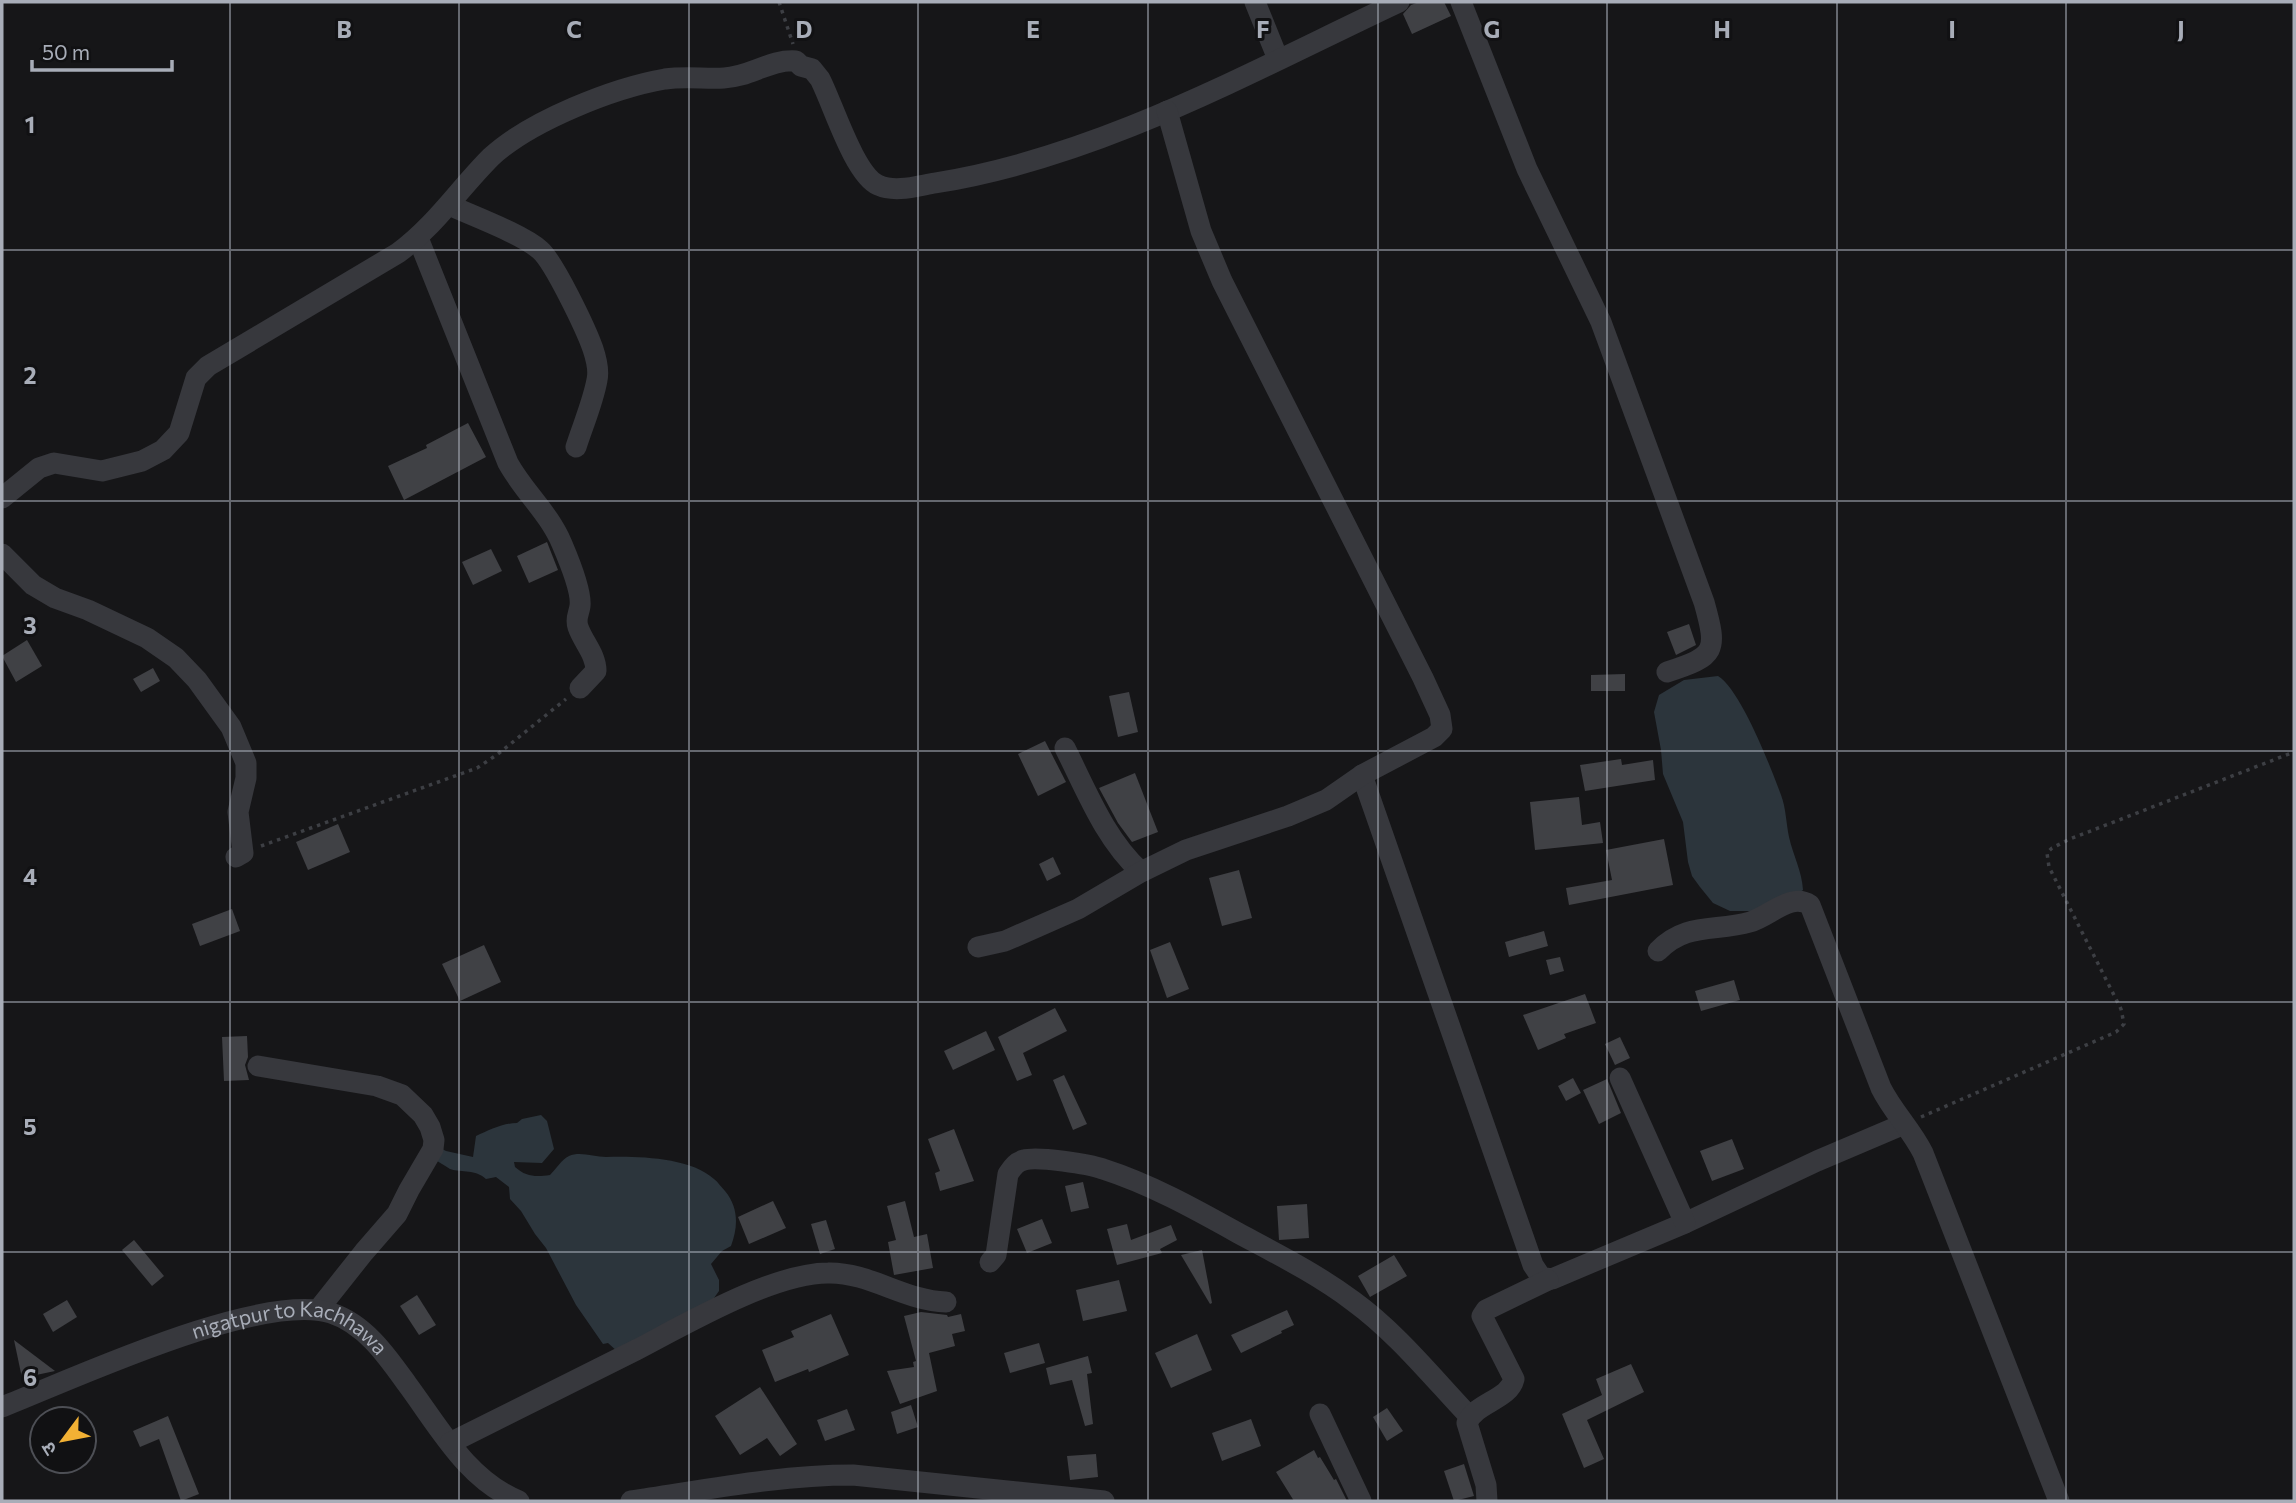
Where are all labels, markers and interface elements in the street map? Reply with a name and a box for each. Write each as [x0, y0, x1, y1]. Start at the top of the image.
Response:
text: B [336, 15, 352, 43]
text: C [566, 15, 582, 43]
text: D [796, 15, 813, 43]
text: E [1026, 15, 1040, 43]
text: F [1256, 15, 1270, 43]
text: G [1484, 15, 1500, 43]
text: H [1713, 15, 1731, 43]
text: I [1948, 15, 1956, 43]
text: J [2177, 15, 2185, 43]
scale bar [32, 28, 172, 72]
text: 50 m [42, 39, 90, 64]
text: 1 [25, 110, 35, 138]
text: 2 [23, 361, 37, 389]
text: 3 [23, 611, 37, 639]
text: 4 [23, 862, 37, 890]
text: 5 [23, 1112, 37, 1140]
street label: nigatpur to Kachhawa [188, 1295, 394, 1359]
text: 6 [23, 1363, 37, 1391]
north arrow [28, 1405, 98, 1475]
text: उ [35, 1438, 61, 1460]

